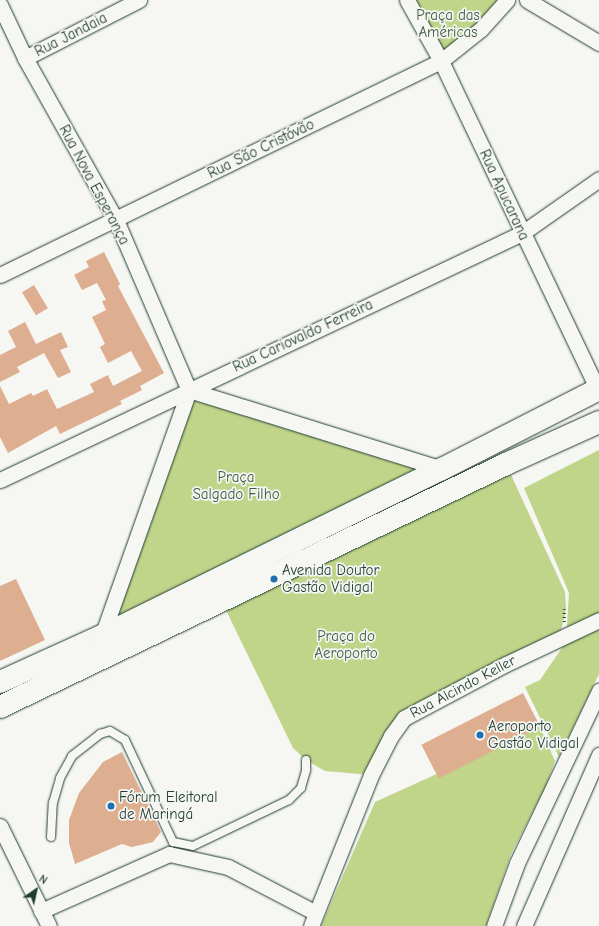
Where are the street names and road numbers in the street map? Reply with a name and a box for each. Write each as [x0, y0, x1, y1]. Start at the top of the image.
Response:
street label: Rua Jandaia [32, 9, 110, 61]
street label: Rua São Cristóvão [205, 115, 317, 183]
street label: Rua Nova Esperança [55, 122, 133, 248]
street label: Rua Apucarana [475, 147, 533, 243]
street label: Rua Cariovaldo Ferreira [230, 296, 376, 376]
street label: Rua Alcindo Keller [407, 652, 519, 722]

